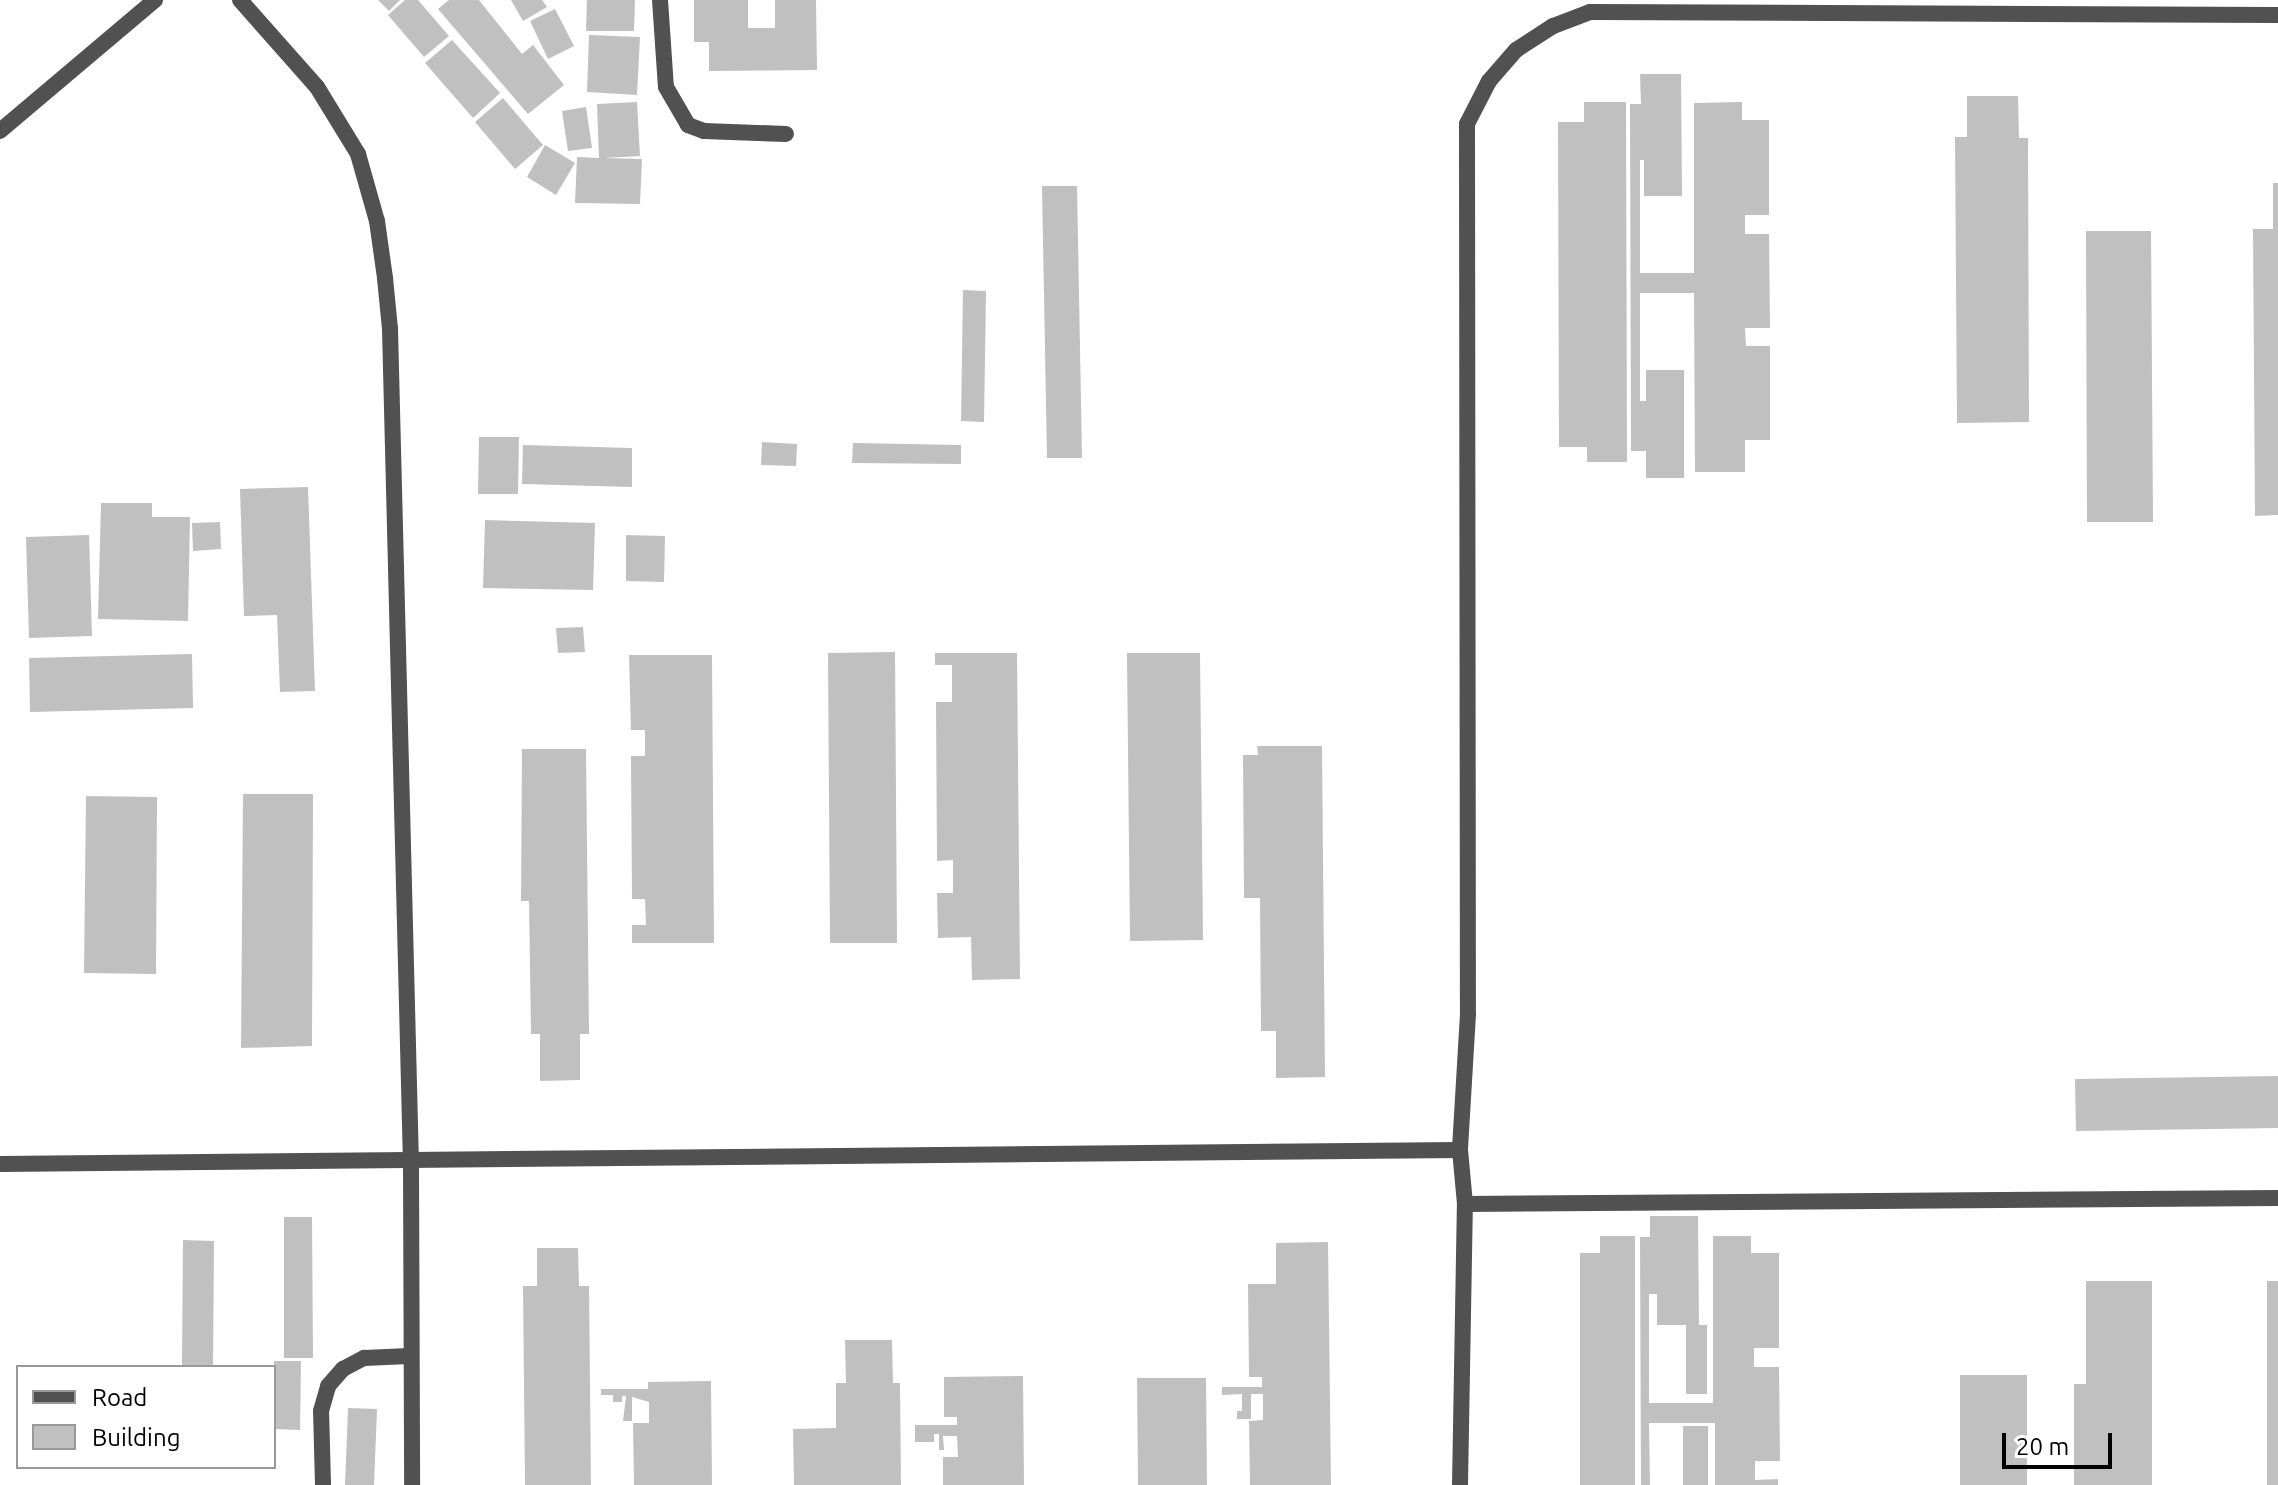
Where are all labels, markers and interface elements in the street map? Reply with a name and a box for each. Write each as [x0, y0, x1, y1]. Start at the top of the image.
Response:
legend [16, 1365, 276, 1469]
text: Road [92, 1384, 147, 1411]
scale bar [2006, 1417, 2116, 1467]
text: Building [92, 1424, 180, 1451]
text: 20 m [2016, 1433, 2069, 1460]

